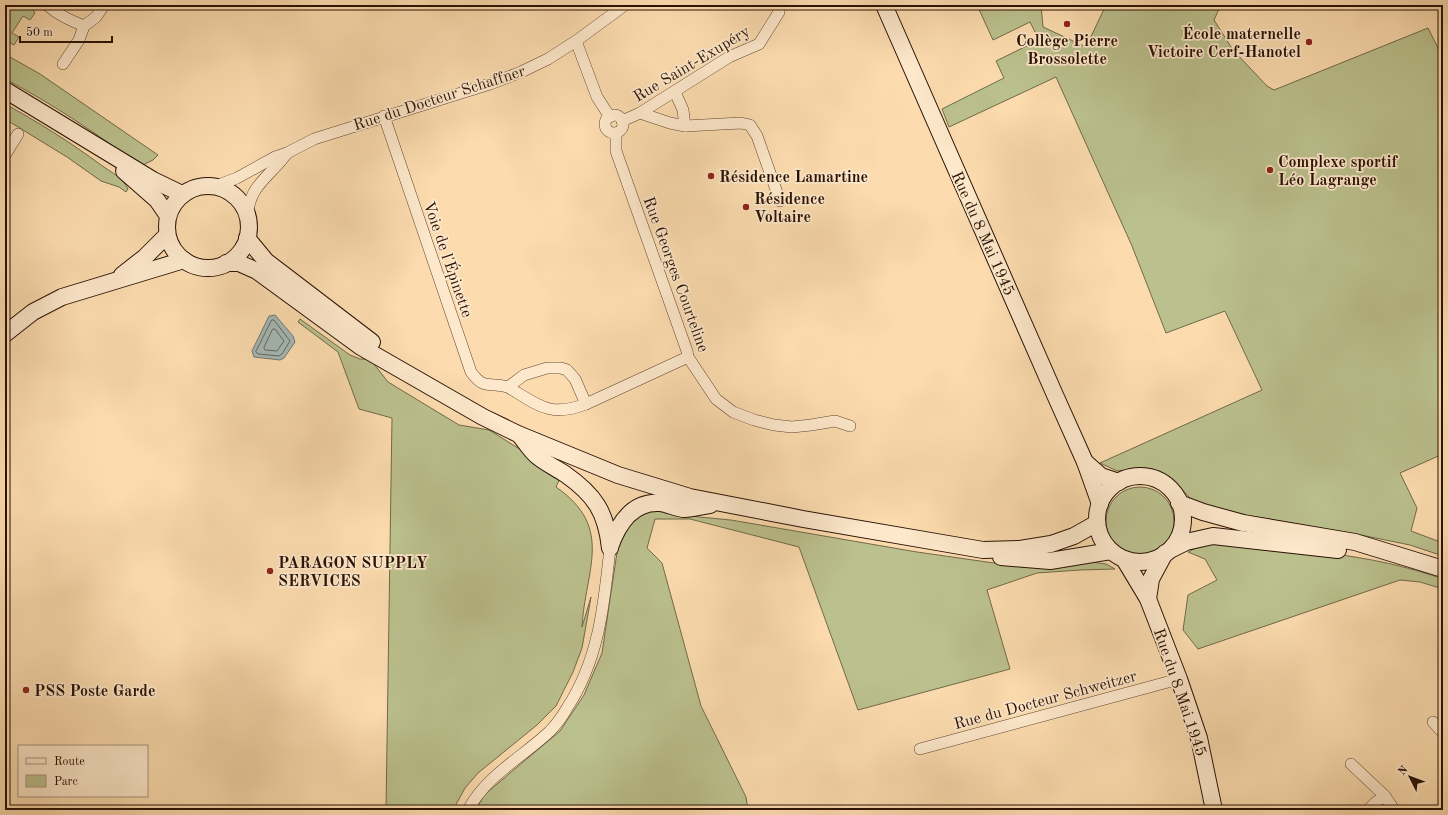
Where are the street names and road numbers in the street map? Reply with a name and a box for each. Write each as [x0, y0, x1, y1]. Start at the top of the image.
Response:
street label: Rue Saint-Exupéry [631, 23, 753, 106]
street label: Rue du Docteur Schaffner [352, 63, 528, 134]
street label: Rue du 8 Mai 1945 [948, 169, 1017, 298]
street label: Rue Georges Courteline [640, 195, 711, 354]
street label: Voie de l'Épinette [420, 198, 478, 320]
street label: Rue du 8 Mai 1945 [1150, 627, 1209, 759]
street label: Rue du Docteur Schweitzer [952, 669, 1139, 733]

